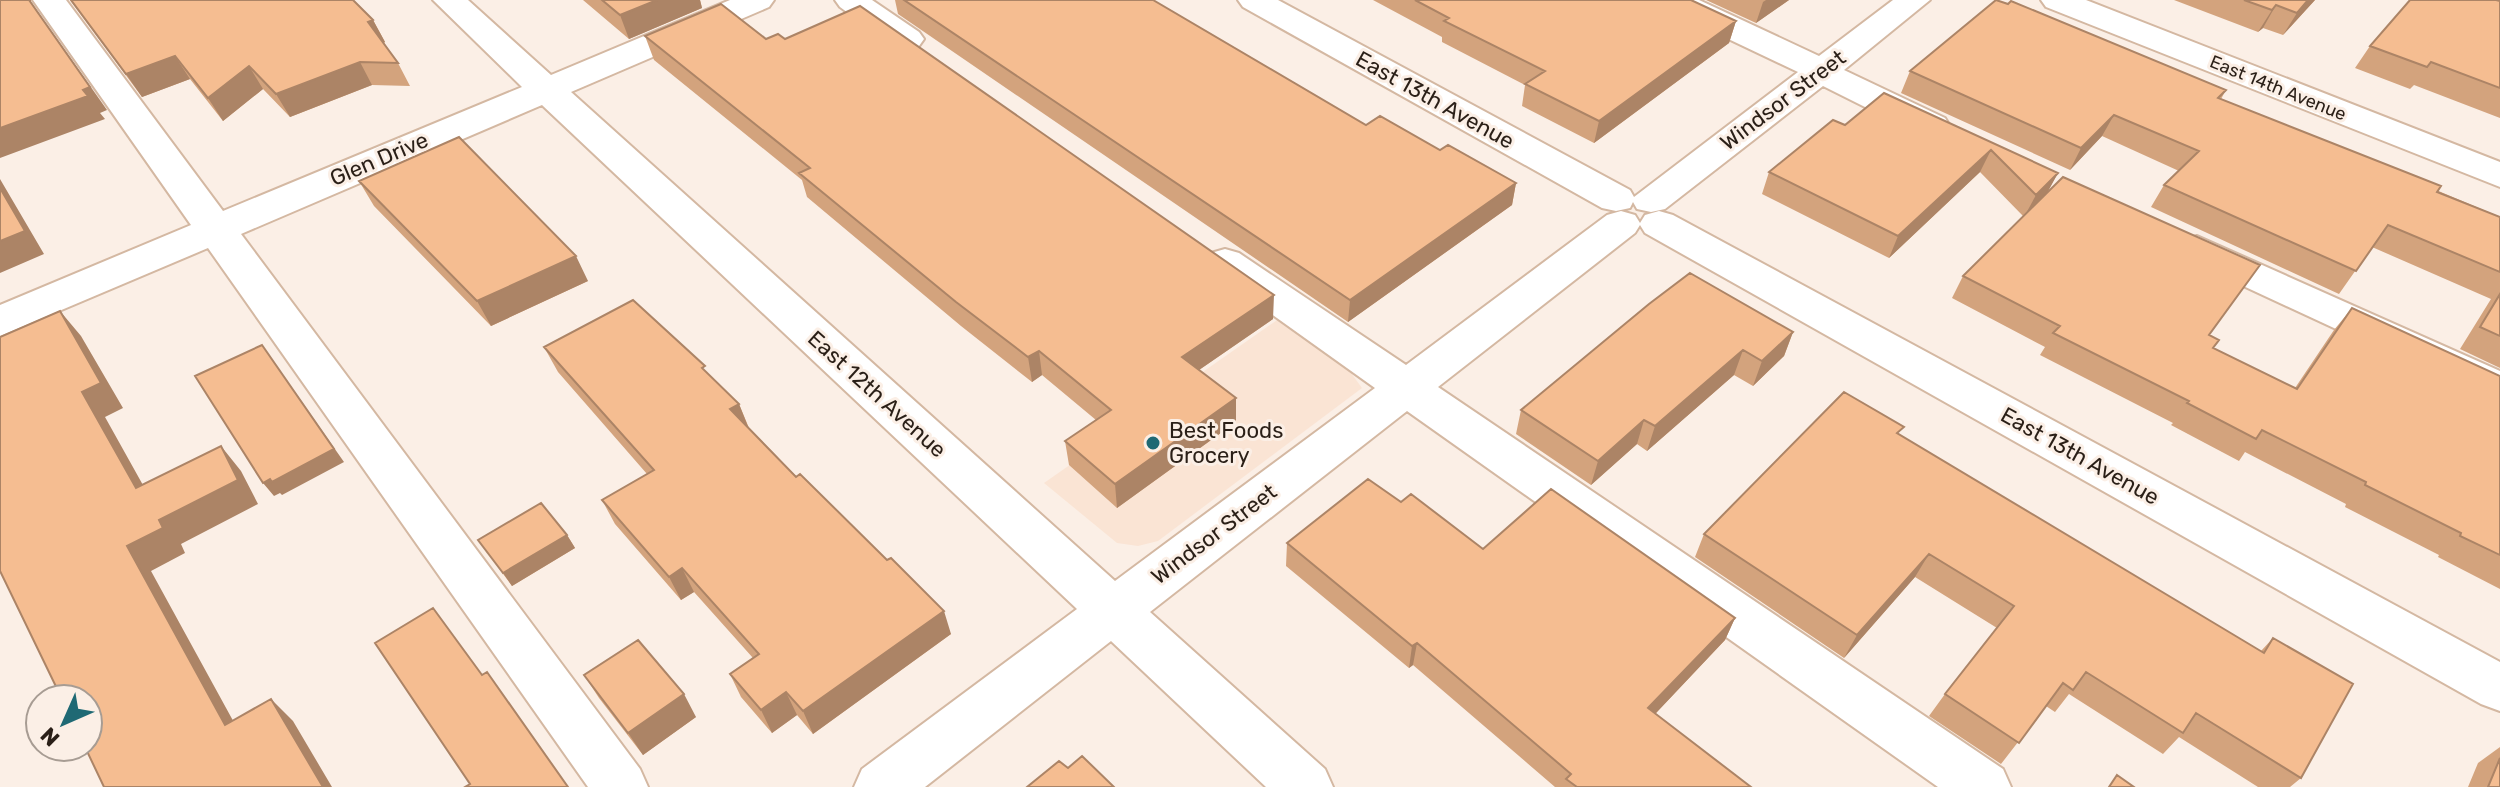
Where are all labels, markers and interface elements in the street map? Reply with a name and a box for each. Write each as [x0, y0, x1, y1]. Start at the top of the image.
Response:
street label: Windsor Street [1715, 44, 1851, 156]
street label: East 13th Avenue [1351, 45, 1519, 155]
street label: East 14th Avenue [2207, 51, 2349, 125]
street label: Glen Drive [326, 126, 432, 192]
street label: East 12th Avenue [802, 325, 952, 463]
street label: East 13th Avenue [1996, 401, 2164, 511]
place label: Best Foods Grocery [1169, 417, 1283, 469]
marker: Best Foods Grocery [1144, 434, 1162, 452]
street label: Windsor Street [1146, 478, 1282, 590]
north arrow [24, 683, 104, 763]
text: N [35, 722, 65, 752]

